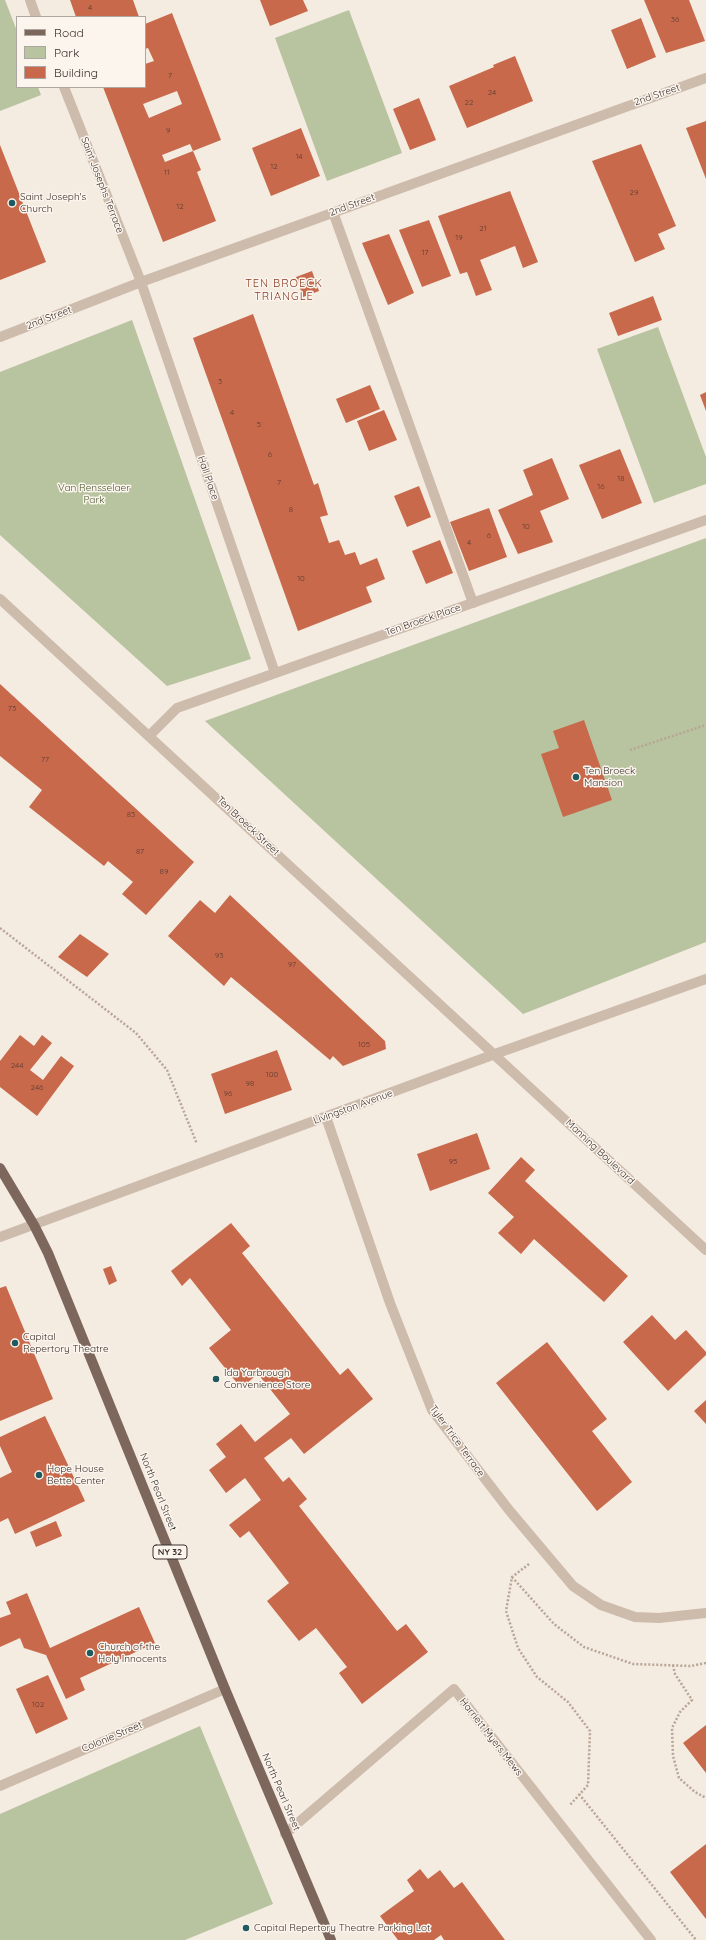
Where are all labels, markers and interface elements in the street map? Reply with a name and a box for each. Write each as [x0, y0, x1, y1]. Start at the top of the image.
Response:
house number: 4 [88, 3, 92, 13]
house number: 36 [671, 15, 679, 25]
legend [16, 16, 146, 88]
text: Road [54, 25, 84, 40]
text: Park [54, 45, 79, 60]
text: Building [54, 65, 98, 80]
house number: 7 [168, 71, 172, 81]
street label: 2nd Street [633, 82, 681, 108]
house number: 24 [488, 88, 496, 98]
house number: 22 [465, 98, 473, 108]
house number: 9 [166, 126, 170, 136]
street label: Saint Josephs Terrace [78, 135, 126, 235]
house number: 14 [295, 152, 303, 162]
house number: 12 [270, 162, 278, 172]
house number: 11 [164, 168, 170, 178]
house number: 29 [630, 188, 638, 198]
place label: Saint Joseph's Church [20, 191, 86, 214]
street label: 2nd Street [328, 191, 376, 219]
marker: Saint Joseph's Church [7, 198, 17, 208]
house number: 12 [176, 202, 184, 212]
house number: 21 [479, 224, 487, 234]
house number: 19 [455, 233, 463, 243]
house number: 17 [421, 248, 429, 258]
district label: TEN BROECK TRIANGLE [245, 277, 323, 303]
street label: 2nd Street [25, 304, 73, 332]
house number: 3 [218, 377, 222, 387]
house number: 4 [230, 408, 234, 418]
house number: 5 [257, 420, 261, 430]
house number: 6 [268, 450, 272, 460]
street label: Hall Place [195, 454, 221, 502]
house number: 18 [617, 474, 625, 484]
house number: 7 [277, 478, 281, 488]
park label: Van Rensselaer Park [58, 482, 130, 506]
house number: 16 [597, 482, 605, 492]
house number: 8 [289, 505, 293, 515]
house number: 10 [522, 522, 530, 532]
house number: 6 [487, 531, 491, 541]
house number: 4 [467, 538, 471, 548]
house number: 10 [297, 574, 305, 584]
street label: Ten Broeck Place [384, 601, 462, 639]
house number: 73 [8, 704, 16, 714]
house number: 77 [41, 755, 49, 765]
place label: Ten Broeck Mansion [584, 765, 635, 788]
marker: Ten Broeck Mansion [571, 772, 581, 782]
street label: Ten Broeck Street [214, 794, 282, 858]
house number: 83 [127, 810, 135, 820]
house number: 87 [136, 847, 144, 857]
house number: 89 [160, 867, 168, 877]
house number: 93 [215, 951, 223, 961]
house number: 97 [288, 960, 296, 970]
house number: 105 [358, 1040, 370, 1050]
house number: 244 [11, 1061, 23, 1071]
house number: 100 [266, 1070, 278, 1080]
house number: 98 [246, 1079, 254, 1089]
house number: 246 [31, 1083, 43, 1093]
street label: Livingston Avenue [312, 1087, 394, 1127]
house number: 96 [224, 1089, 232, 1099]
street label: Manning Boulevard [563, 1117, 637, 1187]
house number: 95 [449, 1157, 457, 1167]
place label: Capital Repertory Theatre [23, 1331, 109, 1354]
marker: Capital Repertory Theatre [10, 1338, 20, 1348]
place label: Ida Yarbrough Convenience Store [224, 1367, 310, 1390]
marker: Ida Yarbrough Convenience Store [211, 1374, 221, 1384]
street label: Tyler Trice Terrace [427, 1403, 487, 1479]
street label: North Pearl Street [137, 1451, 179, 1533]
place label: Hope House Bette Center [47, 1463, 105, 1486]
marker: Hope House Bette Center [34, 1470, 44, 1480]
road number: NY 32 [153, 1545, 187, 1559]
place label: Church of the Holy Innocents [98, 1641, 167, 1664]
marker: Church of the Holy Innocents [85, 1648, 95, 1658]
street label: Harriett Myers Mews [457, 1696, 525, 1778]
house number: 102 [32, 1700, 44, 1710]
street label: Colonie Street [80, 1719, 144, 1755]
street label: North Pearl Street [259, 1752, 303, 1832]
place label: Capital Repertory Theatre Parking Lot [254, 1922, 430, 1934]
marker: Capital Repertory Theatre Parking Lot [241, 1923, 251, 1933]

